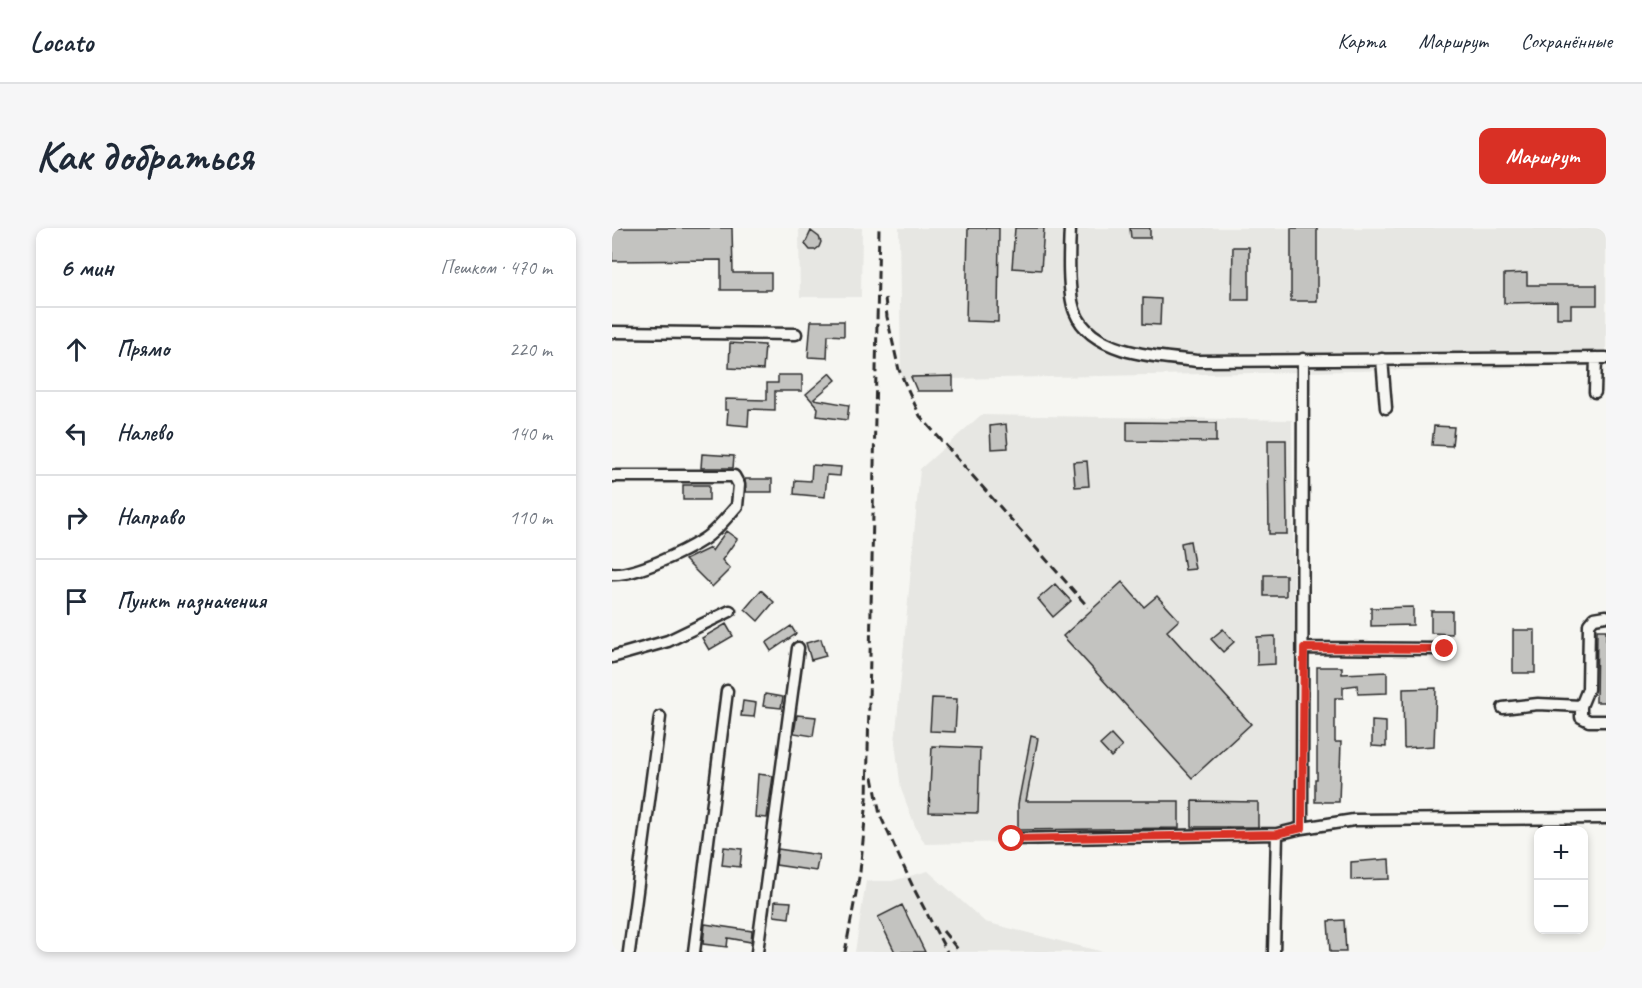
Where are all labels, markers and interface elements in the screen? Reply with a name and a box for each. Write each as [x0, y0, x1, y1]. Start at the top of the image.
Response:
text: Locato [30, 24, 93, 59]
text: Карта [1337, 28, 1386, 54]
text: Маршрут [1419, 28, 1488, 54]
text: Сохранённые [1521, 28, 1612, 54]
button: Маршрут [1479, 128, 1606, 184]
text: Как добраться [36, 130, 253, 183]
text: 6 мин [60, 251, 113, 284]
text: Пешком · 470 m [440, 255, 552, 280]
icon: ahead [60, 333, 93, 366]
text: Прямо [117, 335, 169, 363]
text: 220 m [509, 337, 552, 362]
icon: left [60, 417, 93, 450]
text: Налево [117, 419, 173, 447]
text: 140 m [509, 421, 552, 446]
icon: right [60, 501, 93, 534]
text: Направо [117, 503, 184, 531]
text: 110 m [509, 505, 552, 530]
icon: arrive [60, 585, 93, 618]
text: Пункт назначения [117, 587, 266, 615]
route end [1431, 635, 1457, 661]
route start [998, 825, 1024, 851]
map controls [1534, 826, 1588, 934]
button: + [1534, 826, 1588, 880]
button: − [1534, 880, 1588, 934]

